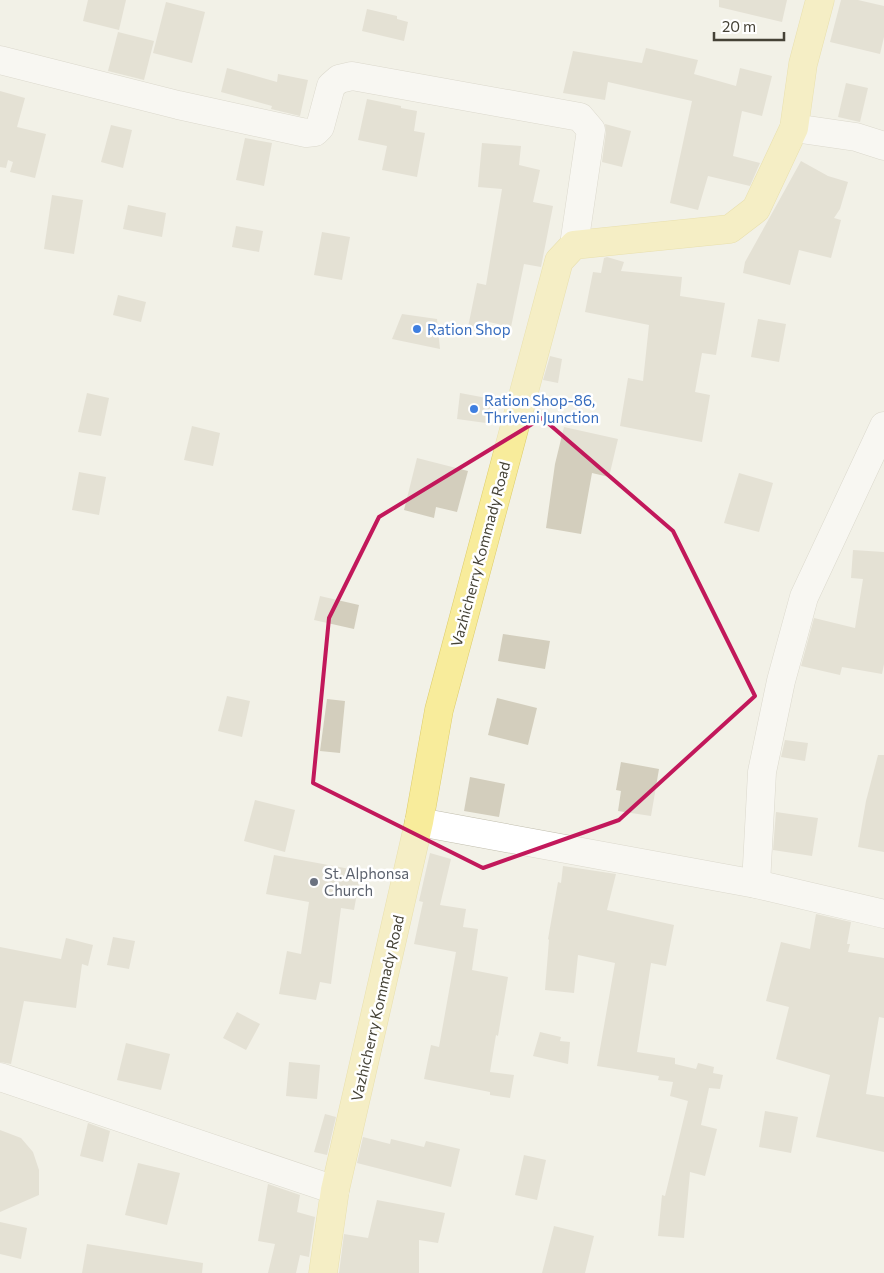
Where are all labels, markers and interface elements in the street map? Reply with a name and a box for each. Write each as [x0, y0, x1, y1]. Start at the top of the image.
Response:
scale bar [714, 10, 784, 42]
text: 20 m [722, 17, 756, 35]
place label: Ration Shop [427, 320, 511, 338]
marker: Ration Shop [411, 323, 423, 335]
place label: Ration Shop-86, Thriveni Junction [484, 391, 599, 426]
marker: Ration Shop-86, Thriveni Junction [468, 403, 480, 415]
street label: Vazhicherry Kommady Road [447, 460, 513, 648]
place label: St. Alphonsa Church [324, 864, 409, 899]
marker: St. Alphonsa Church [308, 876, 320, 888]
street label: Vazhicherry Kommady Road [347, 913, 407, 1103]

